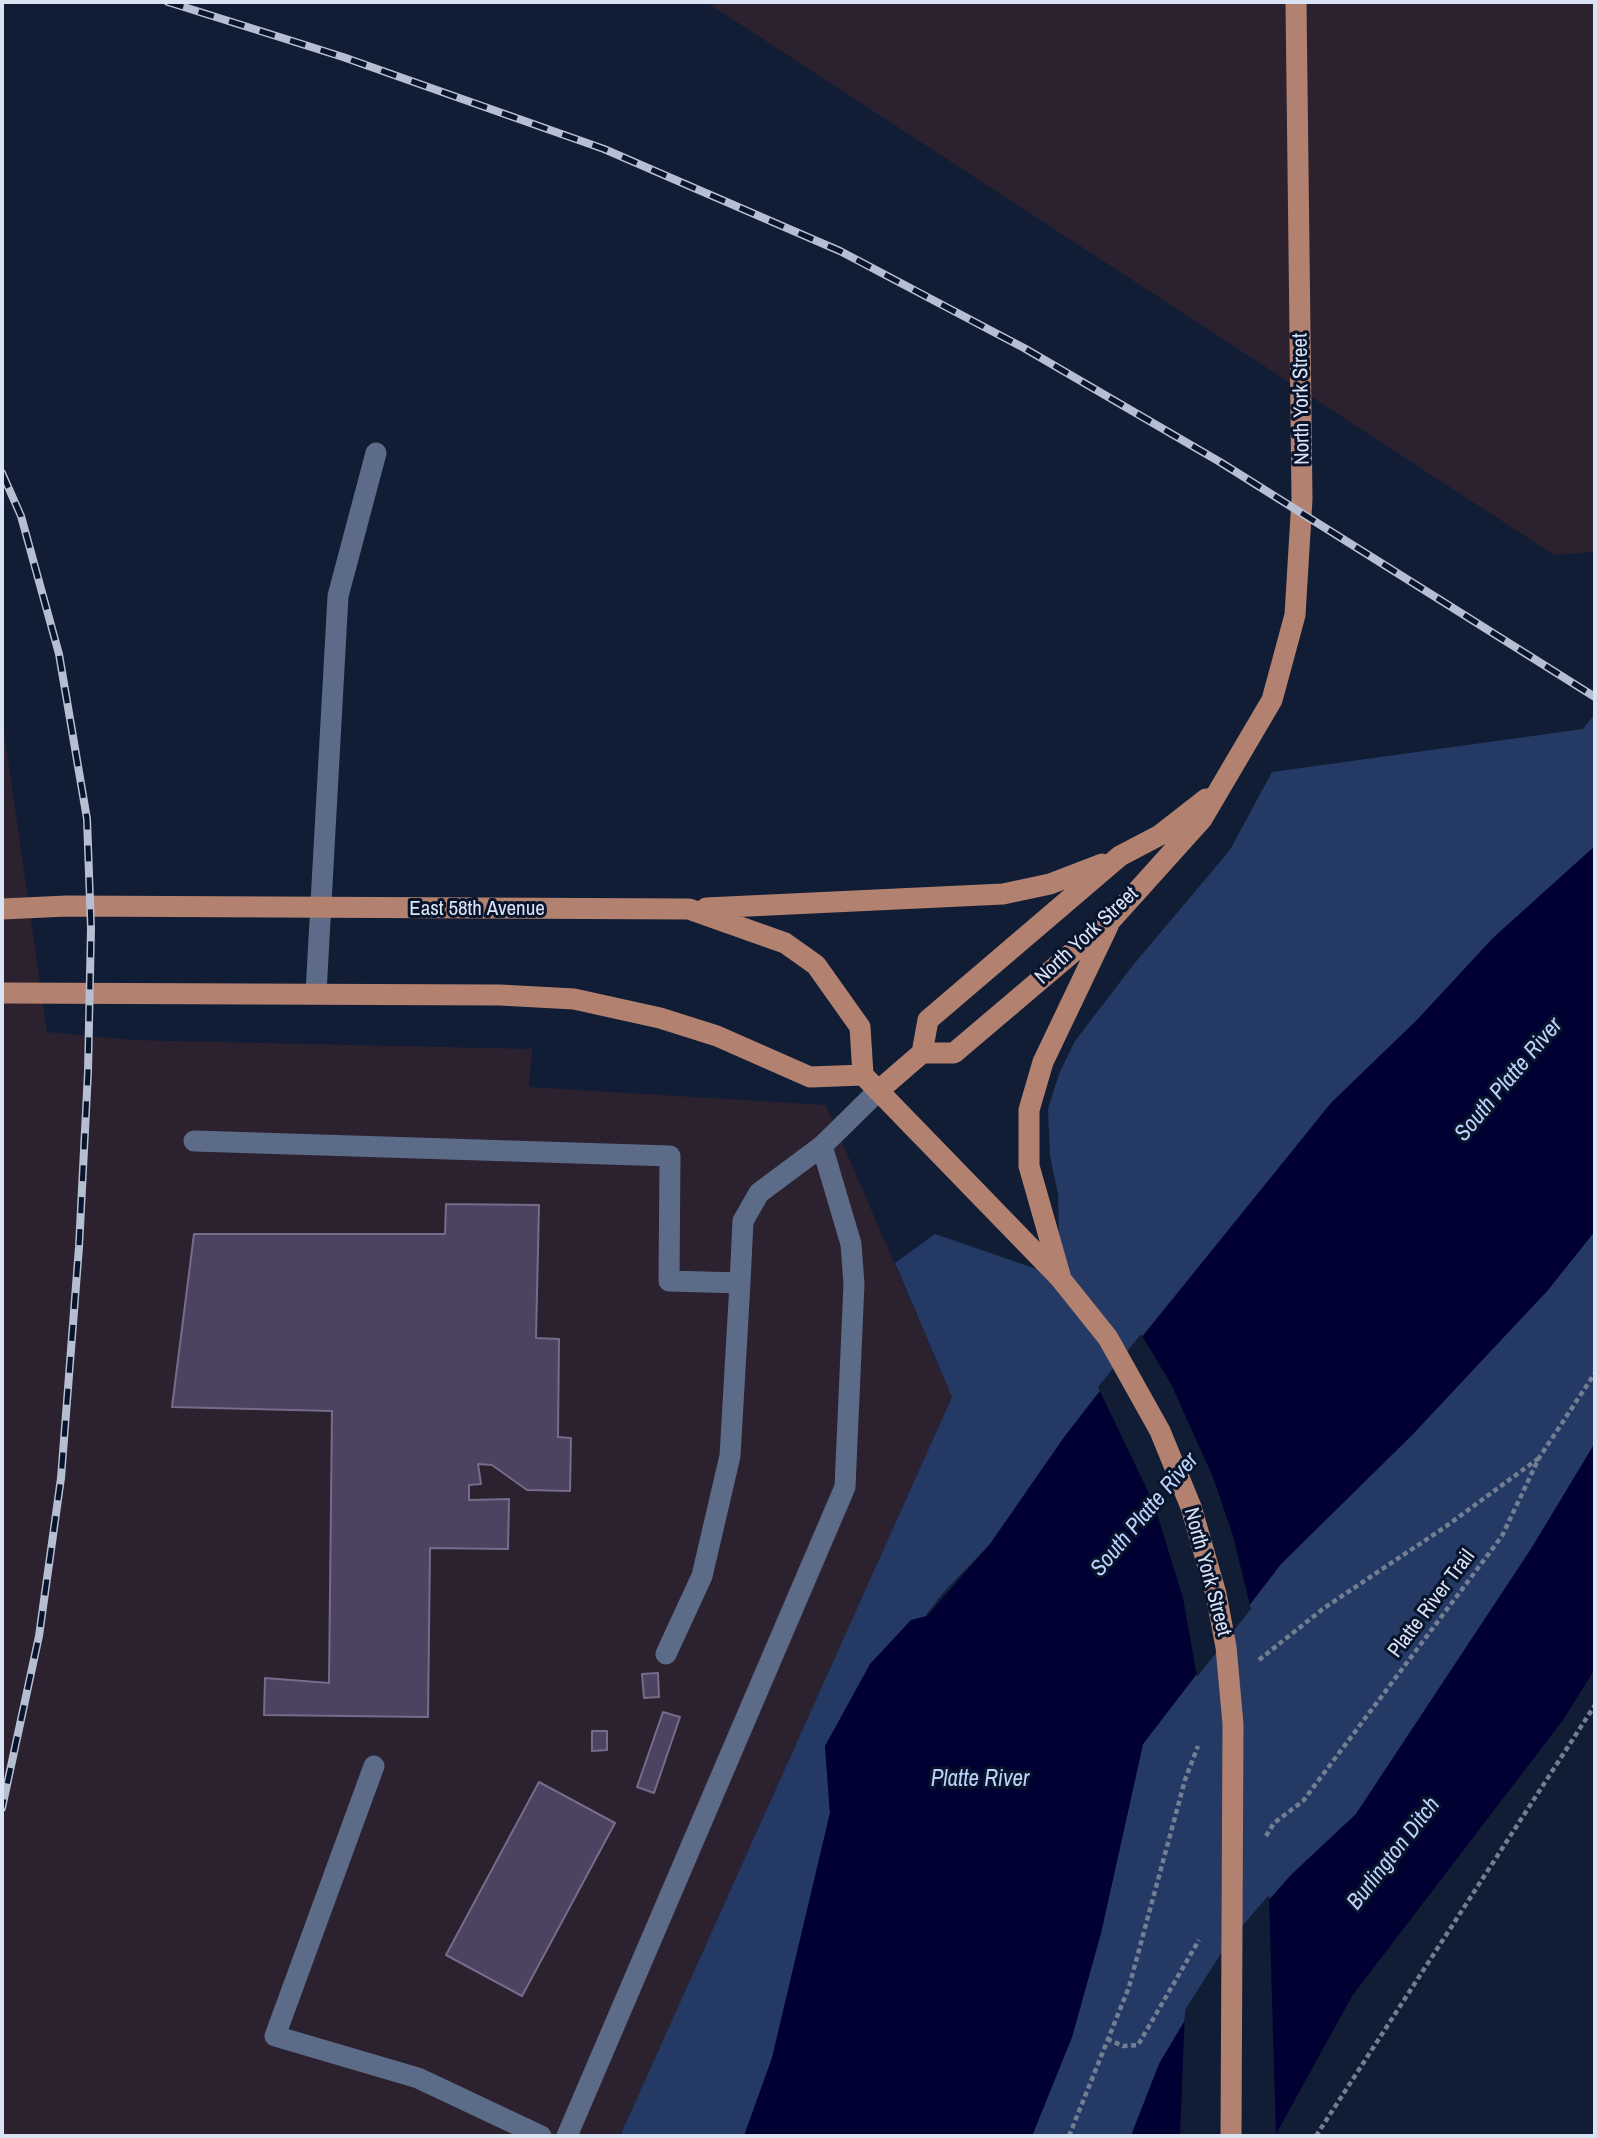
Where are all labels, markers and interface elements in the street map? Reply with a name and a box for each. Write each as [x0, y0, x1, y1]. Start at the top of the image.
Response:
street label: North York Street [1288, 333, 1316, 465]
street label: North York Street [1030, 882, 1144, 990]
street label: East 58th Avenue [409, 896, 545, 922]
water label: South Platte River [1449, 1013, 1569, 1147]
water label: South Platte River [1085, 1448, 1205, 1582]
street label: North York Street [1178, 1505, 1236, 1639]
street label: Platte River Trail [1383, 1545, 1481, 1663]
water label: Platte River [931, 1766, 1029, 1794]
water label: Burlington Ditch [1341, 1792, 1447, 1916]

